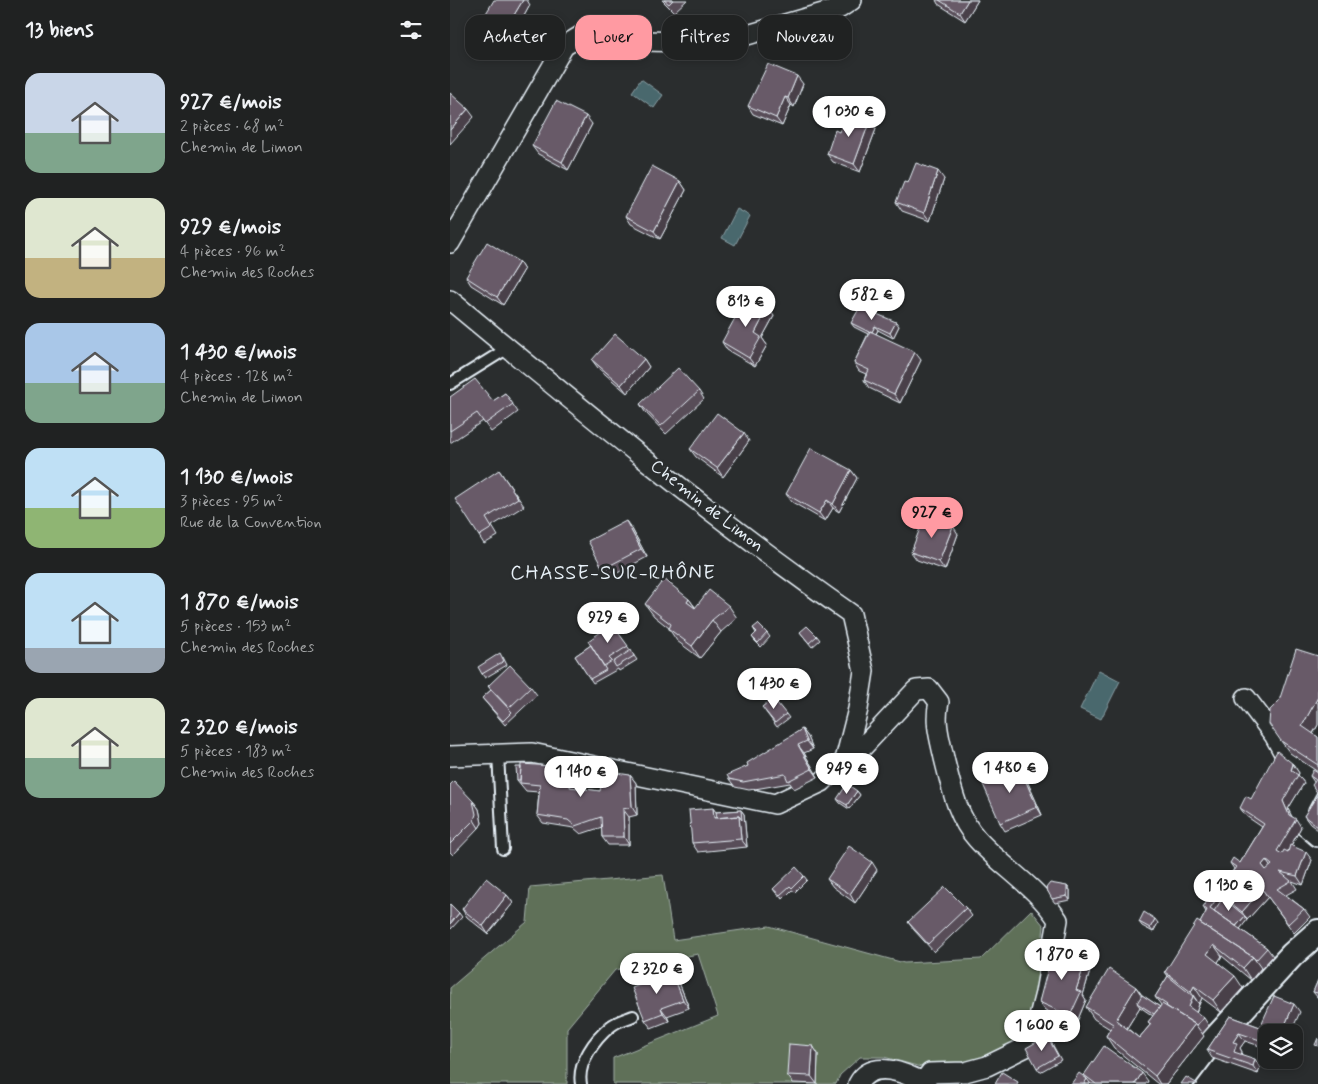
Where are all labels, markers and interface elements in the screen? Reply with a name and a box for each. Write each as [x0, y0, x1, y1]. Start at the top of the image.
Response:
chip: Acheter [465, 15, 565, 60]
chip: Louer [575, 15, 652, 60]
chip: Filtres [662, 15, 748, 60]
chip: Nouveau [758, 15, 852, 60]
text: 13 biens [25, 16, 94, 44]
icon: filters [397, 16, 425, 44]
text: 927 €/mois [180, 88, 282, 116]
icon: home [65, 93, 125, 153]
pin: 1 030 € [803, 96, 895, 138]
text: 1 030 € [824, 101, 874, 122]
text: 2 pièces · 68 m² [180, 116, 284, 137]
text: Chemin de Limon [180, 137, 303, 158]
text: 929 €/mois [180, 213, 281, 241]
icon: home [65, 218, 125, 278]
text: 4 pièces · 96 m² [180, 241, 286, 262]
text: Chemin des Roches [180, 262, 314, 283]
pin: 582 € [837, 278, 907, 321]
text: 582 € [851, 284, 893, 305]
pin: 813 € [711, 286, 781, 328]
text: 813 € [727, 291, 765, 312]
text: 1 430 €/mois [180, 338, 297, 366]
icon: home [65, 343, 125, 403]
text: 4 pièces · 128 m² [180, 366, 293, 387]
text: Chemin de Limon [180, 387, 303, 408]
street label: Chemin de Limon [645, 454, 769, 558]
text: 1 130 €/mois [180, 463, 293, 491]
icon: home [65, 468, 125, 528]
text: 3 pièces · 95 m² [180, 491, 283, 512]
pin: 927 € [897, 496, 967, 539]
text: 927 € [912, 502, 952, 523]
text: Rue de la Convention [180, 512, 322, 533]
district label: CHASSE-SUR-RHÔNE [510, 560, 716, 587]
text: 1 870 €/mois [180, 588, 299, 616]
icon: home [65, 593, 125, 653]
pin: 929 € [573, 602, 643, 644]
text: 929 € [588, 607, 628, 628]
text: 5 pièces · 153 m² [180, 616, 291, 637]
text: Chemin des Roches [180, 637, 314, 658]
pin: 1 430 € [728, 668, 820, 710]
text: 1 430 € [748, 673, 800, 694]
text: 2 320 €/mois [180, 713, 298, 741]
icon: home [65, 718, 125, 778]
text: 5 pièces · 183 m² [180, 741, 292, 762]
pin: 949 € [812, 752, 882, 795]
pin: 1 480 € [964, 752, 1056, 794]
pin: 1 140 € [535, 756, 627, 798]
text: 1 480 € [983, 757, 1037, 778]
text: 949 € [827, 758, 867, 779]
text: 1 140 € [555, 761, 607, 782]
text: Chemin des Roches [180, 762, 314, 783]
pin: 1 130 € [1183, 870, 1275, 912]
text: 1 130 € [1205, 875, 1253, 896]
pin: 1 870 € [1016, 938, 1108, 981]
text: 1 870 € [1036, 944, 1088, 965]
pin: 2 320 € [611, 952, 703, 995]
text: 2 320 € [631, 958, 683, 979]
pin: 1 600 € [996, 1010, 1088, 1052]
text: 1 600 € [1015, 1015, 1069, 1036]
map controls [1258, 1024, 1303, 1069]
button: layers [1258, 1024, 1303, 1069]

